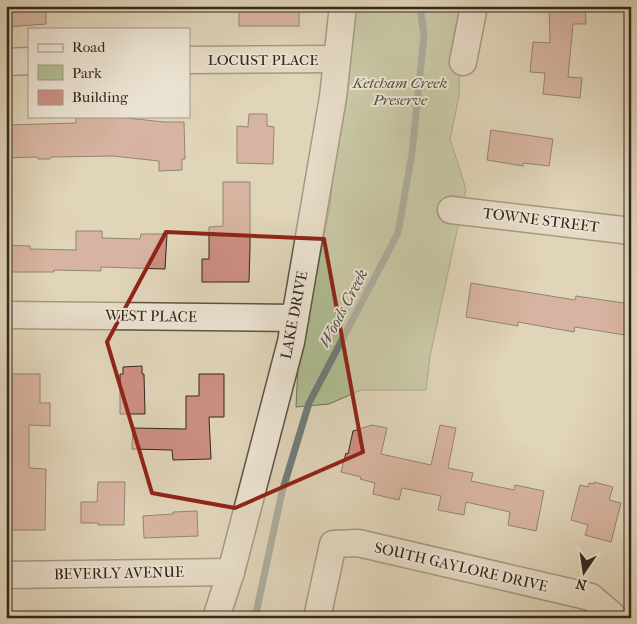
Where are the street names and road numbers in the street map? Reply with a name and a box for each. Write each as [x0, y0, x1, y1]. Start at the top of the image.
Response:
street label: LOCUST PLACE [208, 51, 318, 69]
street label: TOWNE STREET [482, 204, 601, 236]
street label: LAKE DRIVE [277, 269, 311, 361]
street label: WEST PLACE [104, 306, 197, 326]
street label: SOUTH GAYLORE DRIVE [373, 538, 549, 596]
street label: BEVERLY AVENUE [54, 563, 184, 583]

